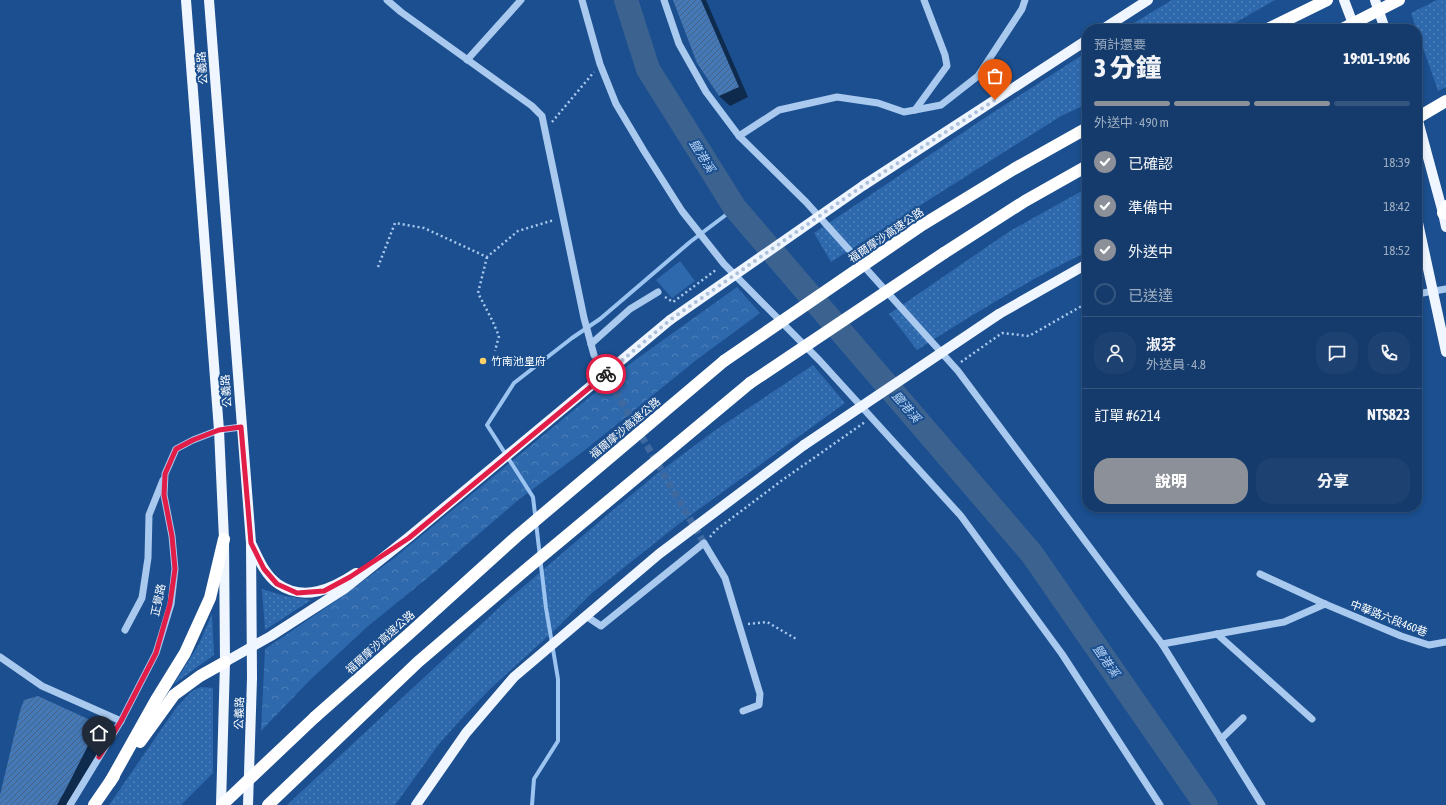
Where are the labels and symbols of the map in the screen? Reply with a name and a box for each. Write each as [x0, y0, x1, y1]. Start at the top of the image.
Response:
street label: 公義路 [195, 51, 209, 85]
pin [978, 59, 1012, 100]
water label: 鹽港溪 [687, 137, 719, 177]
street label: 福爾摩沙高速公路 [846, 205, 926, 265]
courier [586, 354, 626, 394]
place label: 竹南池皇府 [491, 355, 546, 367]
marker: 竹南池皇府 [478, 356, 488, 366]
street label: 公義路 [219, 374, 233, 408]
water label: 鹽港溪 [889, 389, 924, 427]
street label: 福爾摩沙高速公路 [587, 395, 663, 461]
street label: 正覺路 [149, 583, 167, 617]
street label: 中華路六段460巷 [1349, 598, 1429, 638]
street label: 福爾摩沙高速公路 [343, 608, 417, 676]
water label: 鹽港溪 [1090, 642, 1123, 681]
street label: 公義路 [232, 696, 246, 730]
pin [82, 716, 116, 757]

